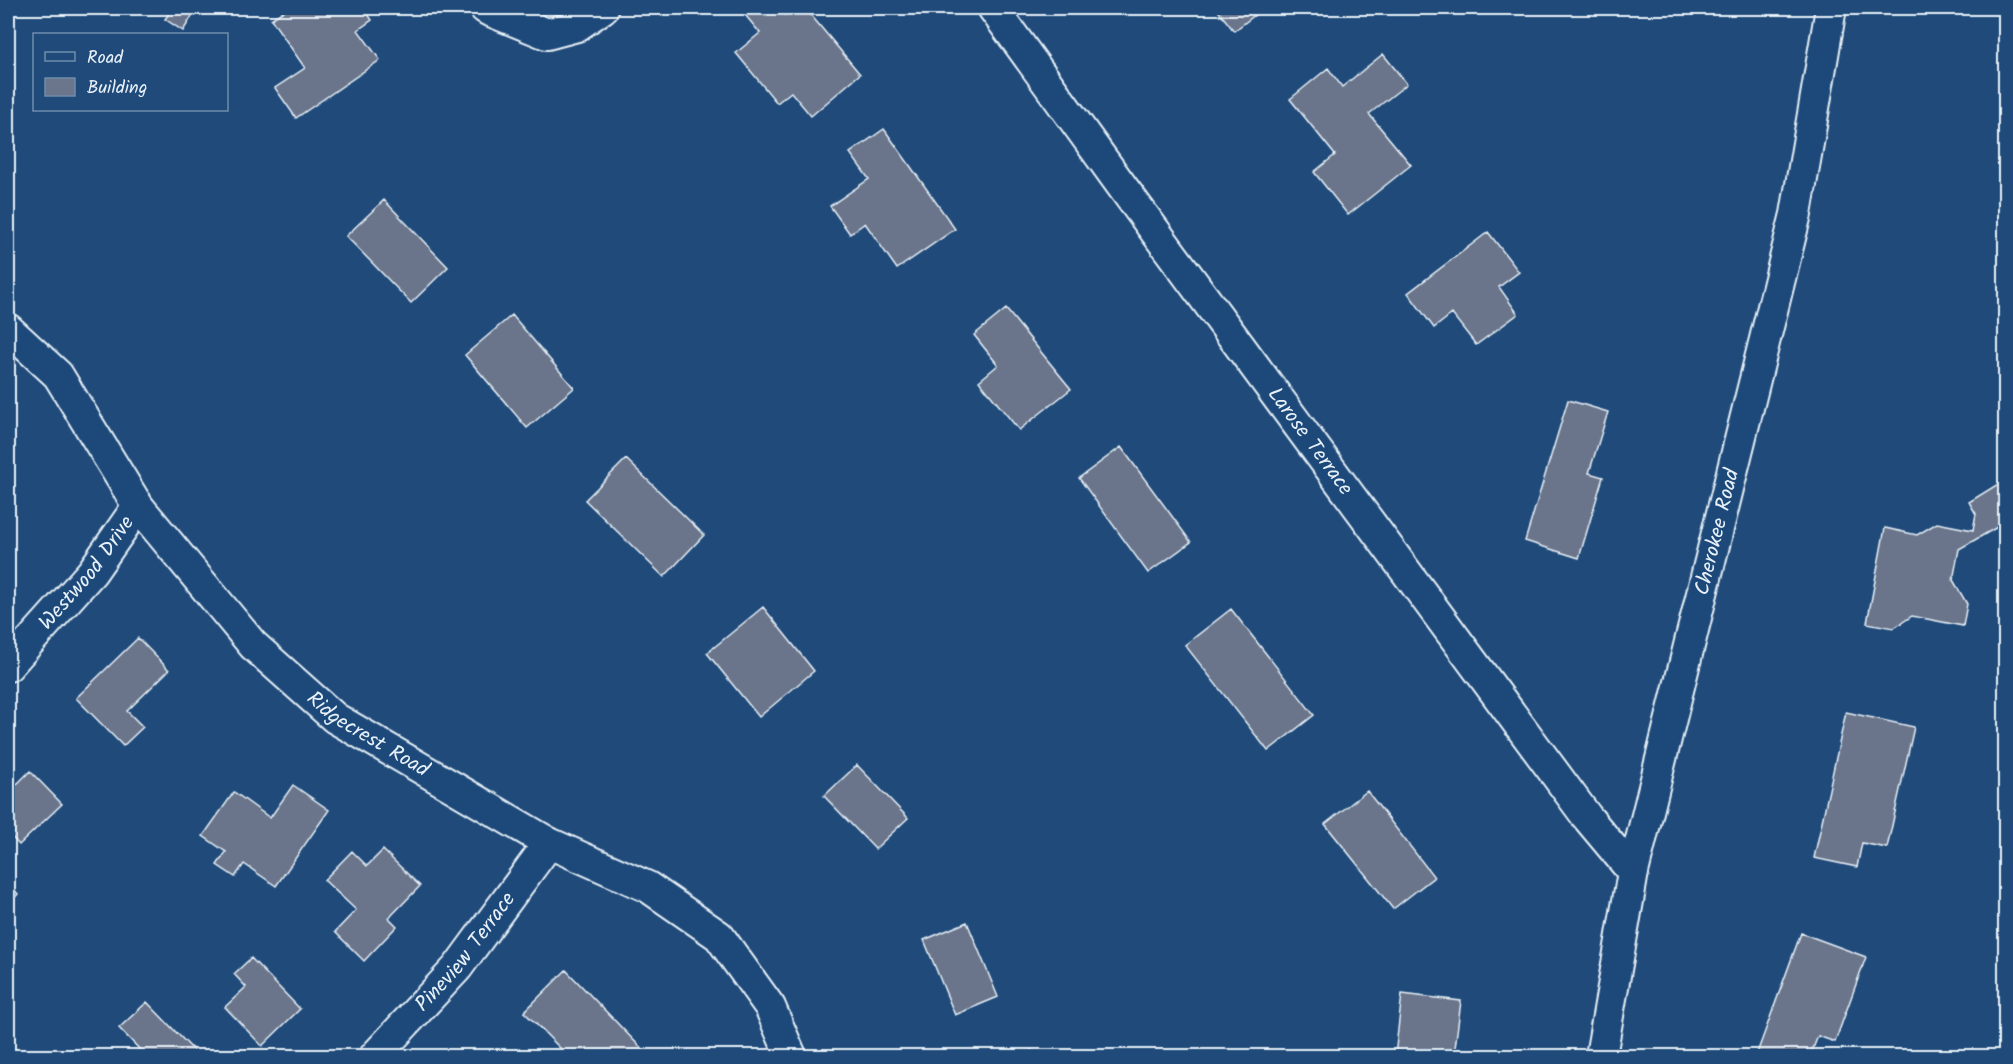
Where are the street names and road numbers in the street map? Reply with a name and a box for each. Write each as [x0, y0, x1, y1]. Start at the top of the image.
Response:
street label: Larose Terrace [1259, 380, 1362, 503]
street label: Cherokee Road [1686, 465, 1749, 599]
street label: Westwood Drive [31, 508, 143, 638]
street label: Ridgecrest Road [299, 683, 436, 786]
street label: Pineview Terrace [407, 885, 524, 1020]

